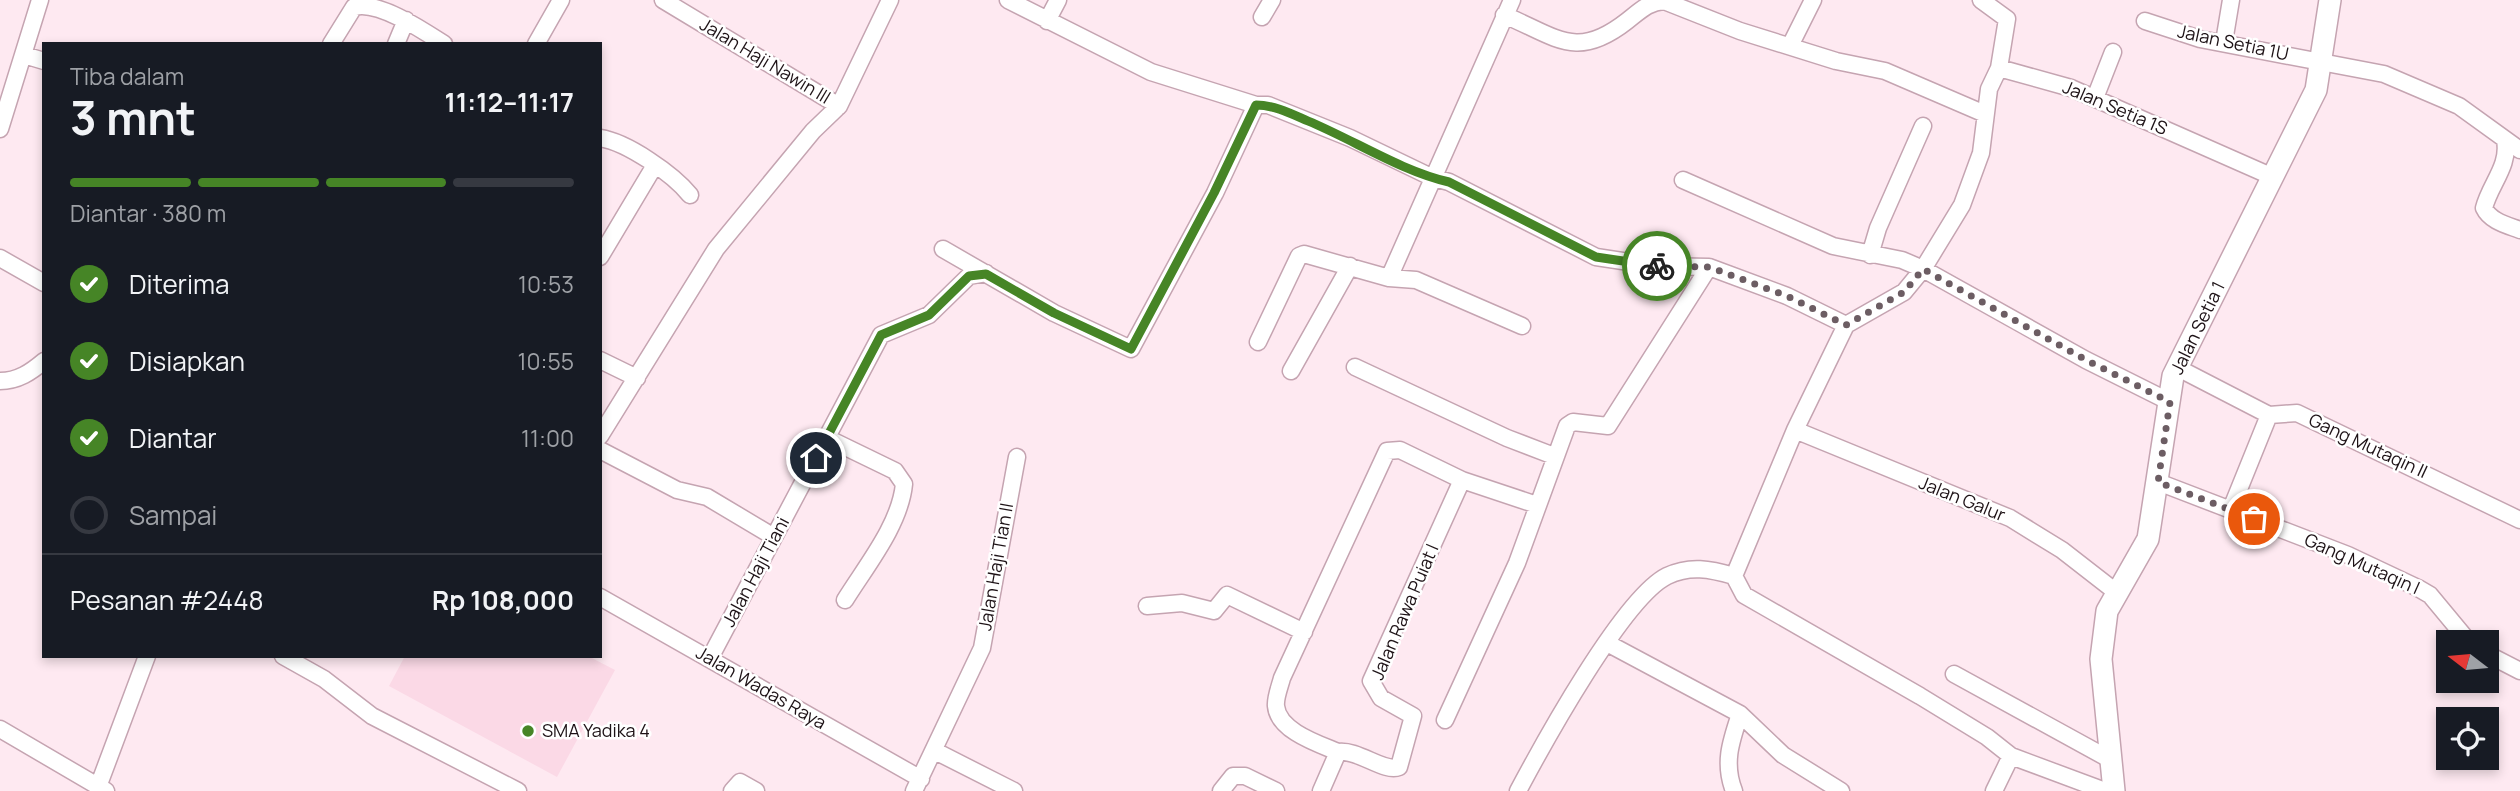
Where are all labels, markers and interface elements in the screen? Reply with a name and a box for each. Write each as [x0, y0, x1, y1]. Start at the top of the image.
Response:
street label: Jalan Haji Nawin III [696, 12, 835, 109]
street label: Jalan Setia 1U [2175, 19, 2291, 66]
text: Tiba dalam [70, 60, 184, 92]
street label: Jalan Setia 1S [2059, 74, 2171, 140]
text: 11:12–11:17 [445, 84, 574, 120]
text: 3 mnt [70, 86, 196, 149]
text: Diantar · 380 m [70, 197, 226, 229]
courier [1622, 231, 1692, 301]
icon: bike [1638, 247, 1676, 285]
icon: check [70, 265, 108, 303]
text: Diterima [129, 266, 230, 302]
text: 10:53 [518, 268, 574, 300]
street label: Jalan Setia 1 [2164, 277, 2230, 378]
icon: check [70, 342, 108, 380]
text: Disiapkan [129, 343, 245, 379]
text: 10:55 [518, 345, 574, 377]
street label: Gang Mutaqin II [2305, 407, 2432, 483]
icon: check [70, 419, 108, 457]
text: Diantar [129, 420, 217, 456]
text: 11:00 [521, 422, 574, 454]
pin [786, 428, 846, 488]
icon: home [797, 439, 835, 477]
street label: Jalan Galur [1916, 470, 2009, 526]
pin [2224, 489, 2284, 549]
text: Sampai [129, 497, 217, 533]
icon: bag [2235, 500, 2273, 538]
street label: Jalan Haji Tian II [972, 501, 1018, 632]
street label: Jalan Haji Tiani [716, 512, 794, 631]
street label: Gang Mutaqin I [2301, 527, 2424, 599]
street label: Jalan Rawa Puiat I [1365, 540, 1444, 683]
text: Pesanan #2448 [70, 582, 264, 618]
text: Rp 108,000 [432, 582, 574, 618]
north arrow [2436, 630, 2499, 693]
map controls [2436, 630, 2499, 770]
street label: Jalan Wadas Raya [692, 640, 831, 734]
button: locate [2436, 707, 2499, 770]
place label: SMA Yadika 4 [542, 718, 650, 742]
marker: SMA Yadika 4 [520, 723, 536, 739]

